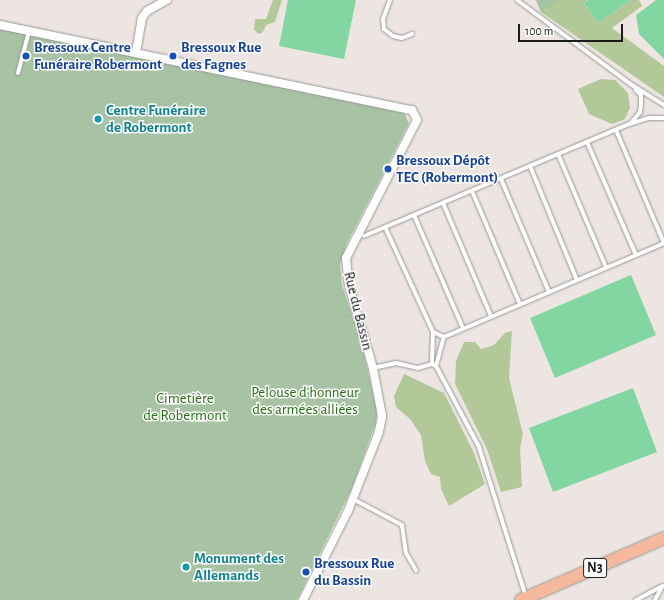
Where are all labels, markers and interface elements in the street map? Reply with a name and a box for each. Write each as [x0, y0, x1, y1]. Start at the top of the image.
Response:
scale bar [520, 16, 625, 42]
text: 100 m [525, 25, 553, 37]
place label: Bressoux Centre Funéraire Robermont [34, 38, 162, 73]
place label: Bressoux Rue des Fagnes [181, 38, 261, 73]
marker: Bressoux Centre Funéraire Robermont [21, 51, 31, 61]
marker: Bressoux Rue des Fagnes [168, 51, 178, 61]
place label: Centre Funéraire de Robermont [106, 101, 206, 136]
marker: Centre Funéraire de Robermont [93, 114, 103, 124]
place label: Bressoux Dépôt TEC (Robermont) [396, 151, 498, 186]
marker: Bressoux Dépôt TEC (Robermont) [383, 164, 393, 174]
street label: Rue du Bassin [340, 270, 376, 352]
park label: Pelouse d'honneur des armées alliées [251, 383, 359, 418]
park label: Cimetière de Robermont [143, 389, 227, 424]
place label: Monument des Allemands [194, 549, 284, 584]
place label: Bressoux Rue du Bassin [314, 554, 394, 589]
road number: N3 [583, 556, 607, 580]
marker: Monument des Allemands [181, 562, 191, 572]
marker: Bressoux Rue du Bassin [301, 567, 311, 577]

